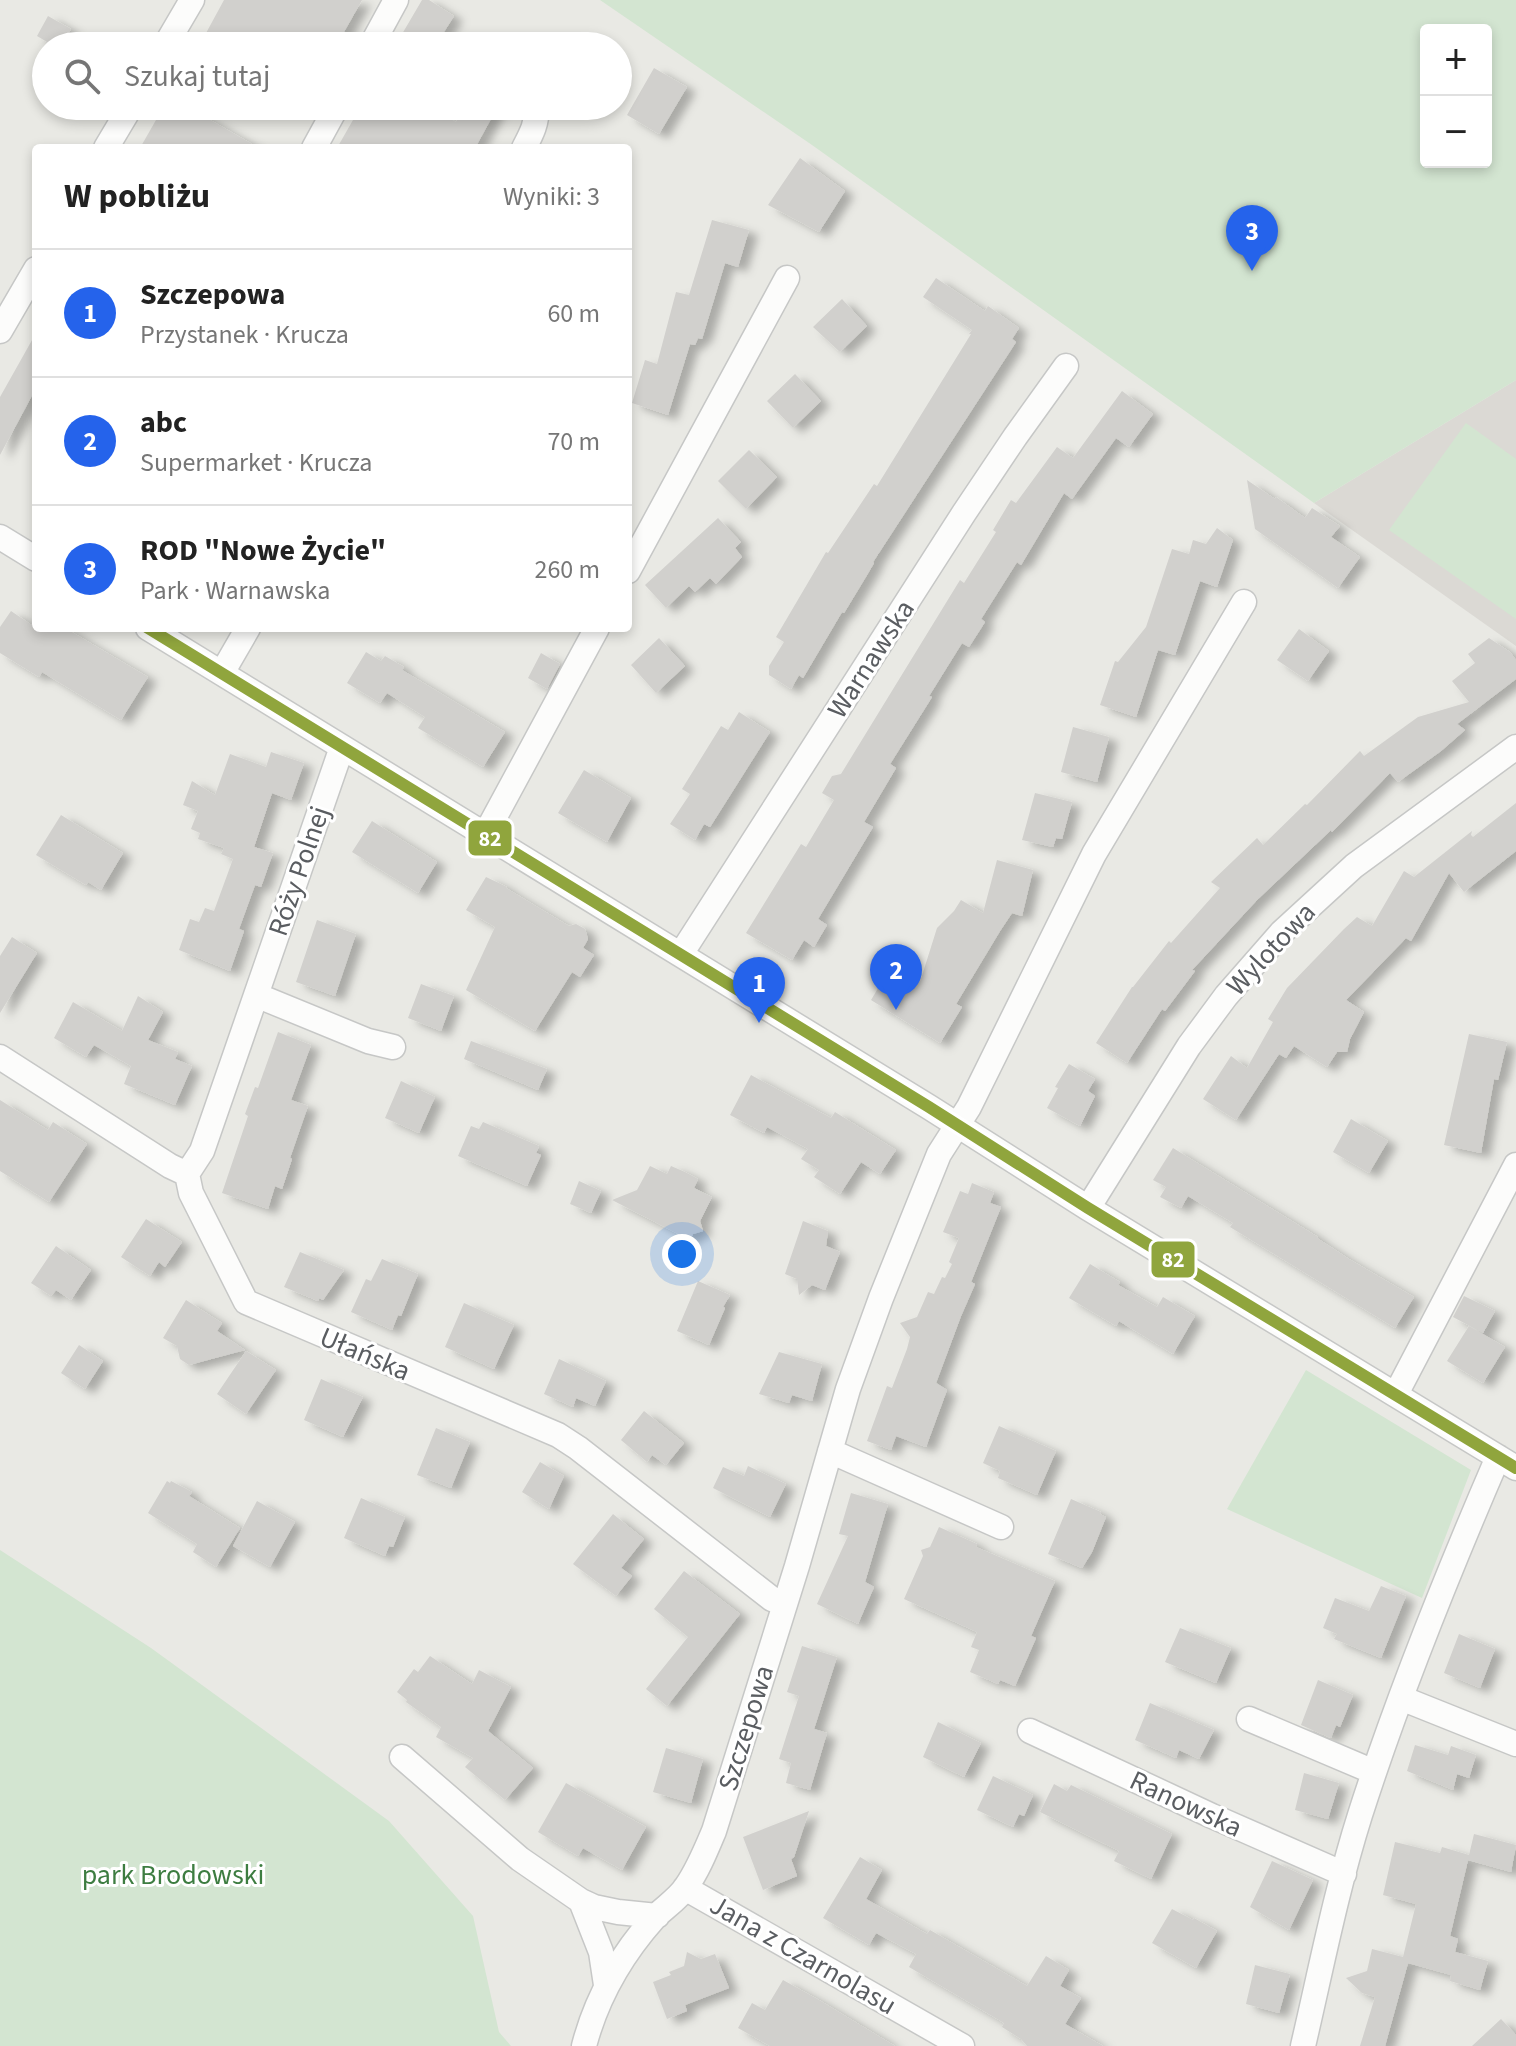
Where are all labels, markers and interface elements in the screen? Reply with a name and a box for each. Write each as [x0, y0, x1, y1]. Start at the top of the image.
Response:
map controls [1420, 24, 1492, 168]
button: + [1420, 24, 1492, 96]
search box [32, 32, 632, 120]
icon: search [60, 54, 104, 98]
text: Szukaj tutaj [124, 55, 270, 98]
button: − [1420, 96, 1492, 168]
text: W pobliżu [64, 172, 210, 221]
text: Wyniki: 3 [503, 178, 600, 215]
pin: 3 [1226, 205, 1278, 271]
text: Szczepowa [140, 273, 285, 316]
text: 1 [83, 295, 97, 332]
text: 60 m [547, 295, 600, 332]
text: Przystanek · Krucza [140, 316, 349, 353]
text: abc [140, 401, 187, 444]
text: 2 [83, 423, 97, 460]
text: 70 m [547, 423, 600, 460]
text: Supermarket · Krucza [140, 444, 372, 481]
text: ROD "Nowe Życie" [140, 529, 386, 572]
text: 3 [83, 551, 97, 588]
text: 260 m [534, 551, 600, 588]
text: Park · Warnawska [140, 572, 330, 609]
street label: Warnawska [818, 592, 924, 726]
street label: Róży Polnej [258, 801, 340, 941]
line badge: 82 [467, 819, 513, 857]
text: 82 [478, 823, 502, 855]
street label: Wylotowa [1217, 893, 1325, 1005]
pin: 2 [870, 944, 922, 1010]
pin: 1 [733, 957, 785, 1023]
your location [662, 1234, 702, 1274]
line badge: 82 [1150, 1240, 1196, 1279]
text: 82 [1161, 1244, 1185, 1276]
street label: Ułańska [313, 1317, 417, 1391]
street label: Szczepowa [708, 1660, 784, 1796]
street label: Ranowska [1123, 1761, 1249, 1847]
park label: park Brodowski [82, 1855, 264, 1895]
street label: Jana z Czarnolasu [702, 1885, 904, 2025]

